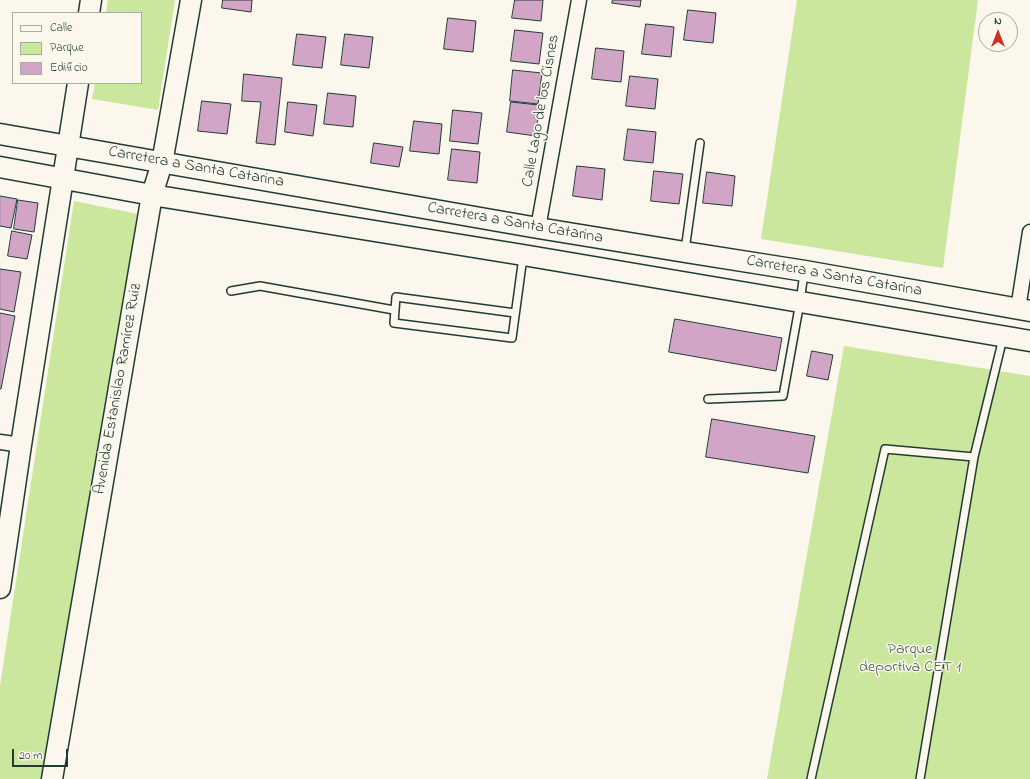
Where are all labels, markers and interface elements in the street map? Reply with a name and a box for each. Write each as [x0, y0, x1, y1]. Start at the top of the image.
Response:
legend [12, 12, 142, 84]
north arrow [978, 12, 1018, 52]
text: N [994, 13, 1002, 29]
text: Calle [50, 19, 72, 37]
street label: Calle Lago de los Cisnes [519, 33, 565, 189]
text: Parque [50, 39, 84, 57]
text: Edificio [50, 59, 88, 77]
street label: Carretera a Santa Catarina [107, 143, 285, 193]
street label: Carretera a Santa Catarina [426, 199, 604, 249]
street label: Carretera a Santa Catarina [745, 252, 923, 302]
street label: Avenida Estanislao Ramírez Ruiz [91, 282, 147, 496]
park label: Parque deportiva CET 1 [859, 640, 961, 678]
scale bar [14, 741, 70, 767]
text: 20 m [19, 747, 42, 765]

